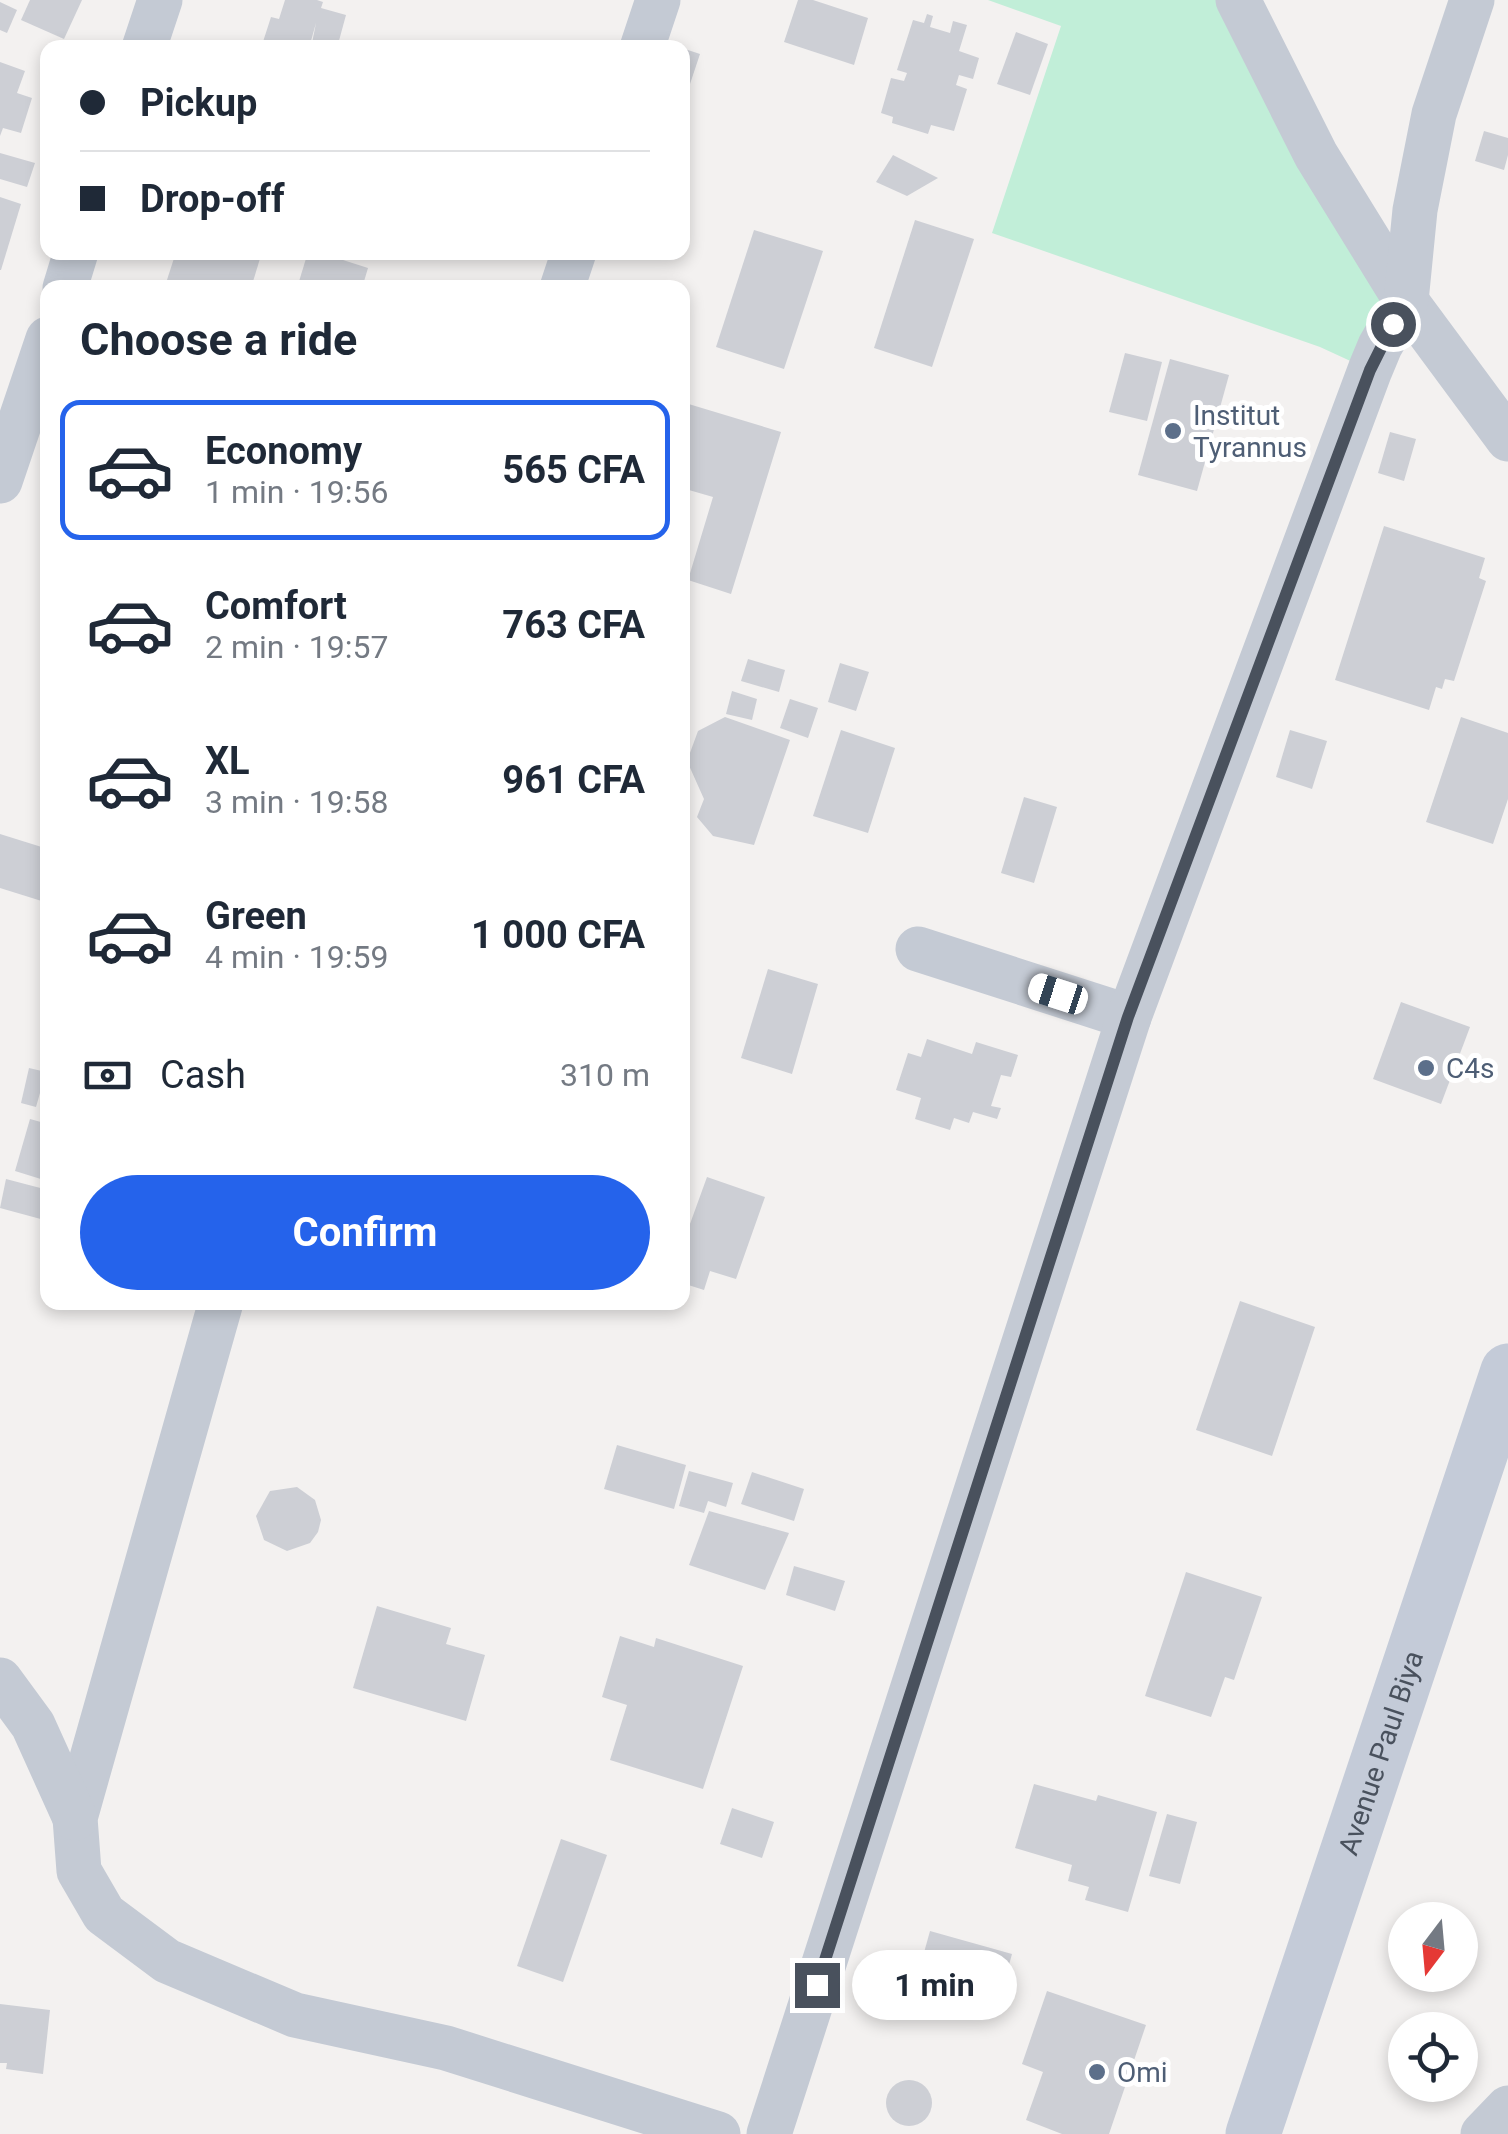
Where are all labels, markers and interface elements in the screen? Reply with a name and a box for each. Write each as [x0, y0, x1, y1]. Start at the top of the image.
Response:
text: Pickup [140, 81, 257, 125]
text: Drop-off [140, 177, 285, 221]
route start [1371, 302, 1416, 347]
text: Choose a ride [80, 313, 357, 366]
place label: Institut Tyrannus [1193, 399, 1307, 464]
marker: Institut Tyrannus [1162, 420, 1184, 442]
icon: car [85, 425, 175, 515]
text: Economy [205, 429, 362, 473]
text: 565 CFA [502, 448, 645, 492]
text: 1 min · 19:56 [205, 473, 388, 511]
icon: car [85, 580, 175, 670]
text: Comfort [205, 584, 347, 628]
text: 763 CFA [502, 603, 645, 647]
text: 2 min · 19:57 [205, 628, 388, 666]
icon: car [85, 735, 175, 825]
text: XL [205, 739, 250, 783]
text: 961 CFA [502, 758, 645, 802]
text: 3 min · 19:58 [205, 783, 388, 821]
icon: car [85, 890, 175, 980]
text: Green [205, 894, 307, 938]
text: 1 000 CFA [471, 913, 645, 957]
text: 4 min · 19:59 [205, 938, 388, 976]
car [1025, 970, 1091, 1018]
icon: cash [80, 1048, 135, 1103]
place label: C4s [1446, 1052, 1494, 1085]
text: Cash [160, 1053, 246, 1097]
text: 310 m [560, 1056, 650, 1094]
marker: C4s [1415, 1057, 1437, 1079]
button: Confirm [80, 1175, 650, 1290]
street label: Avenue Paul Biya [1331, 1646, 1430, 1859]
north arrow [1388, 1902, 1478, 1992]
map controls [1388, 1902, 1478, 2102]
callout: 1 min [852, 1950, 1017, 2020]
route end [795, 1963, 840, 2008]
text: 1 min [894, 1966, 975, 2004]
button: locate [1388, 2012, 1478, 2102]
place label: Omi [1117, 2056, 1168, 2089]
marker: Omi [1086, 2061, 1108, 2083]

